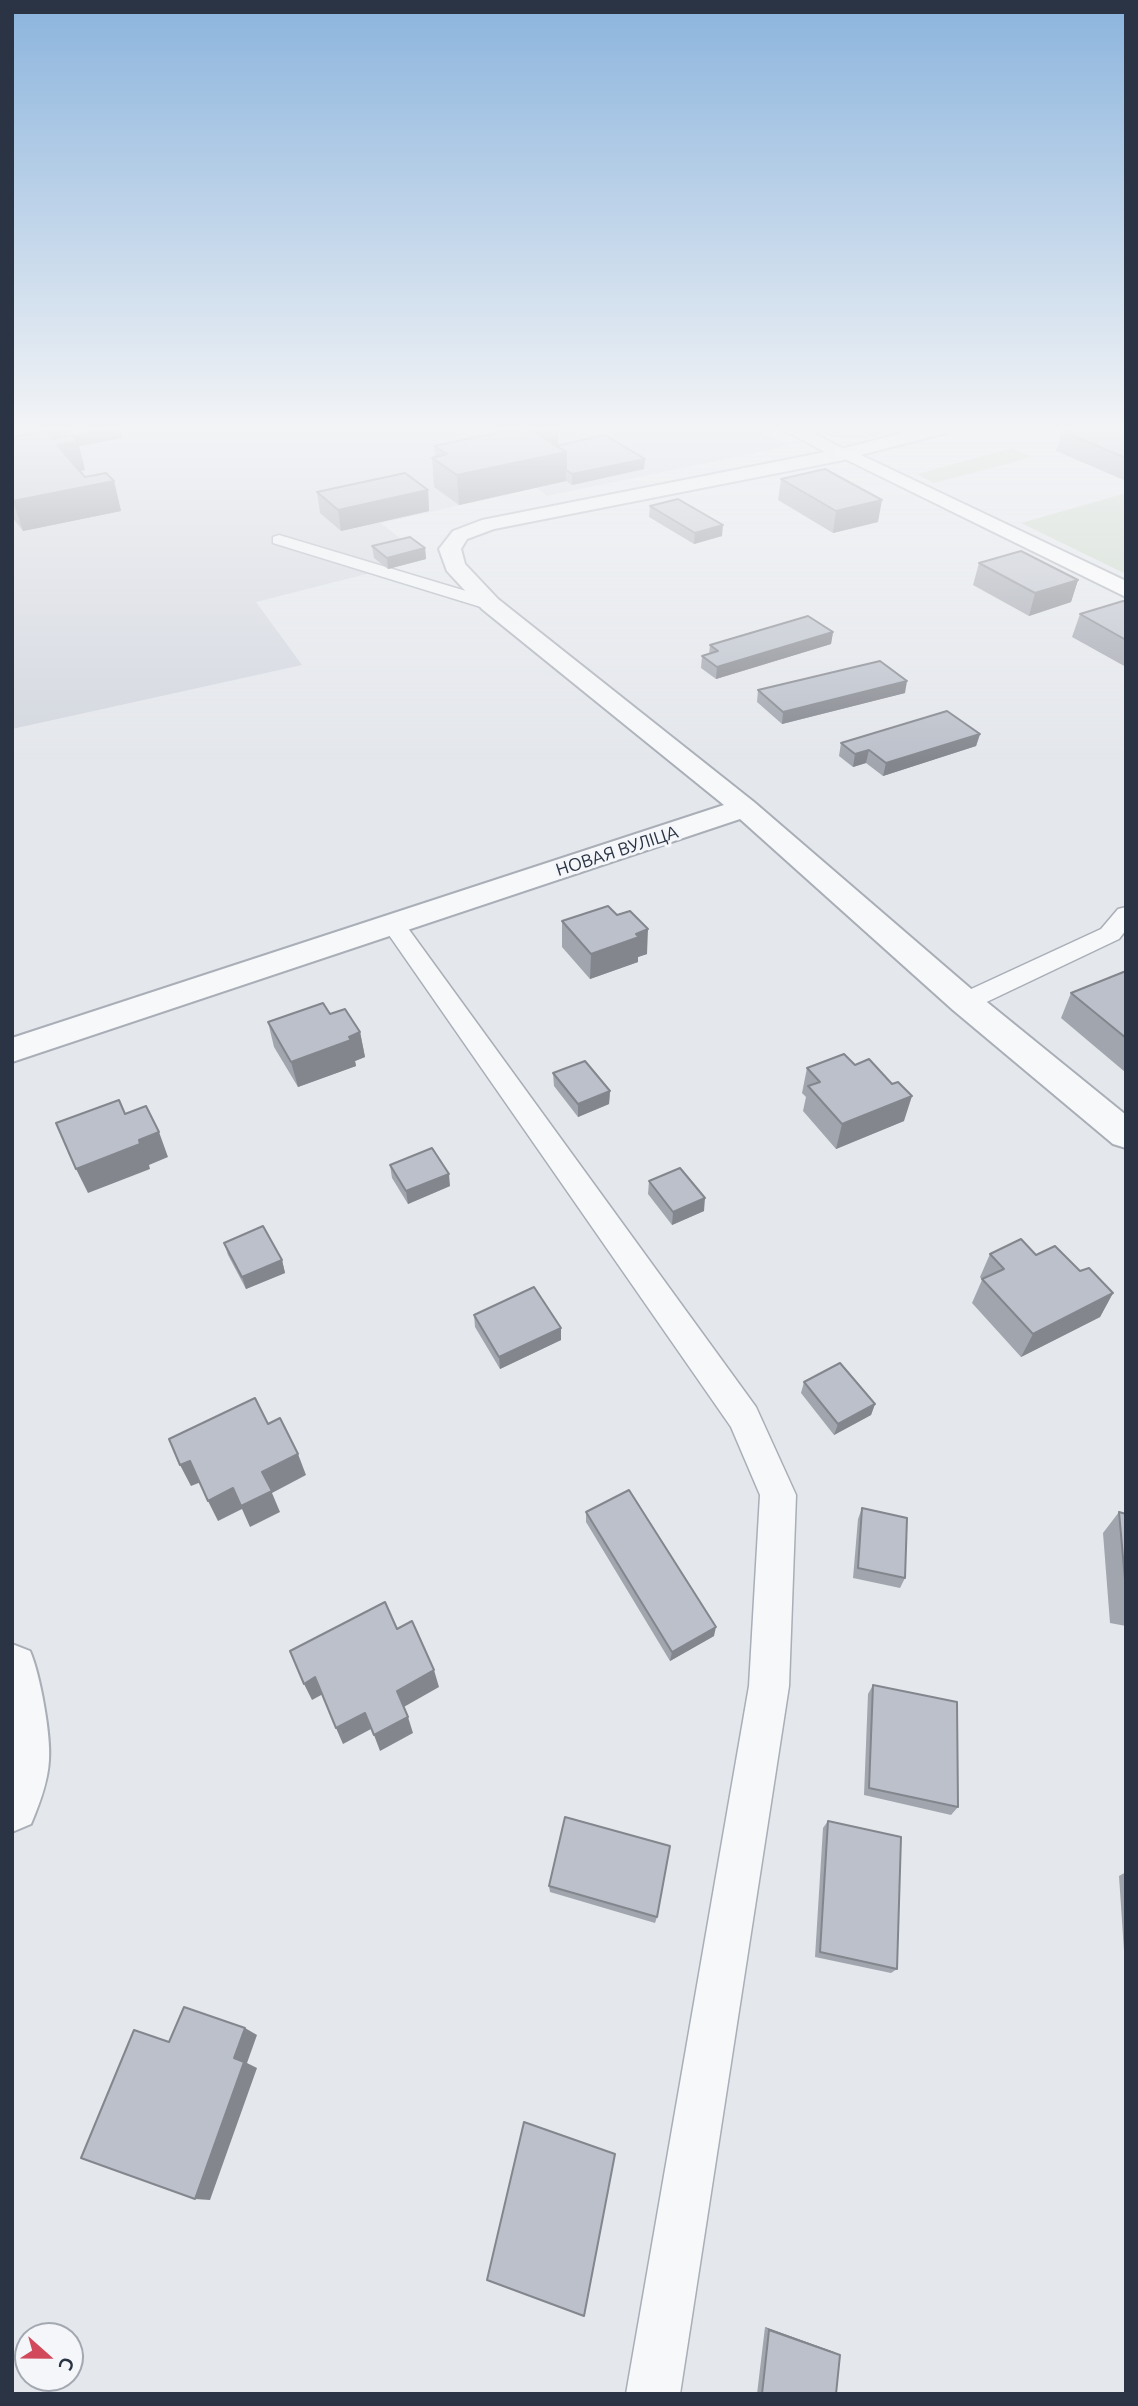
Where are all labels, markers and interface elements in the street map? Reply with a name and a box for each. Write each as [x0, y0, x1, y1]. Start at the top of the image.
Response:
street label: НОВАЯ ВУЛІЦА [553, 821, 681, 881]
north arrow [14, 2322, 84, 2392]
text: С [54, 2354, 79, 2373]

